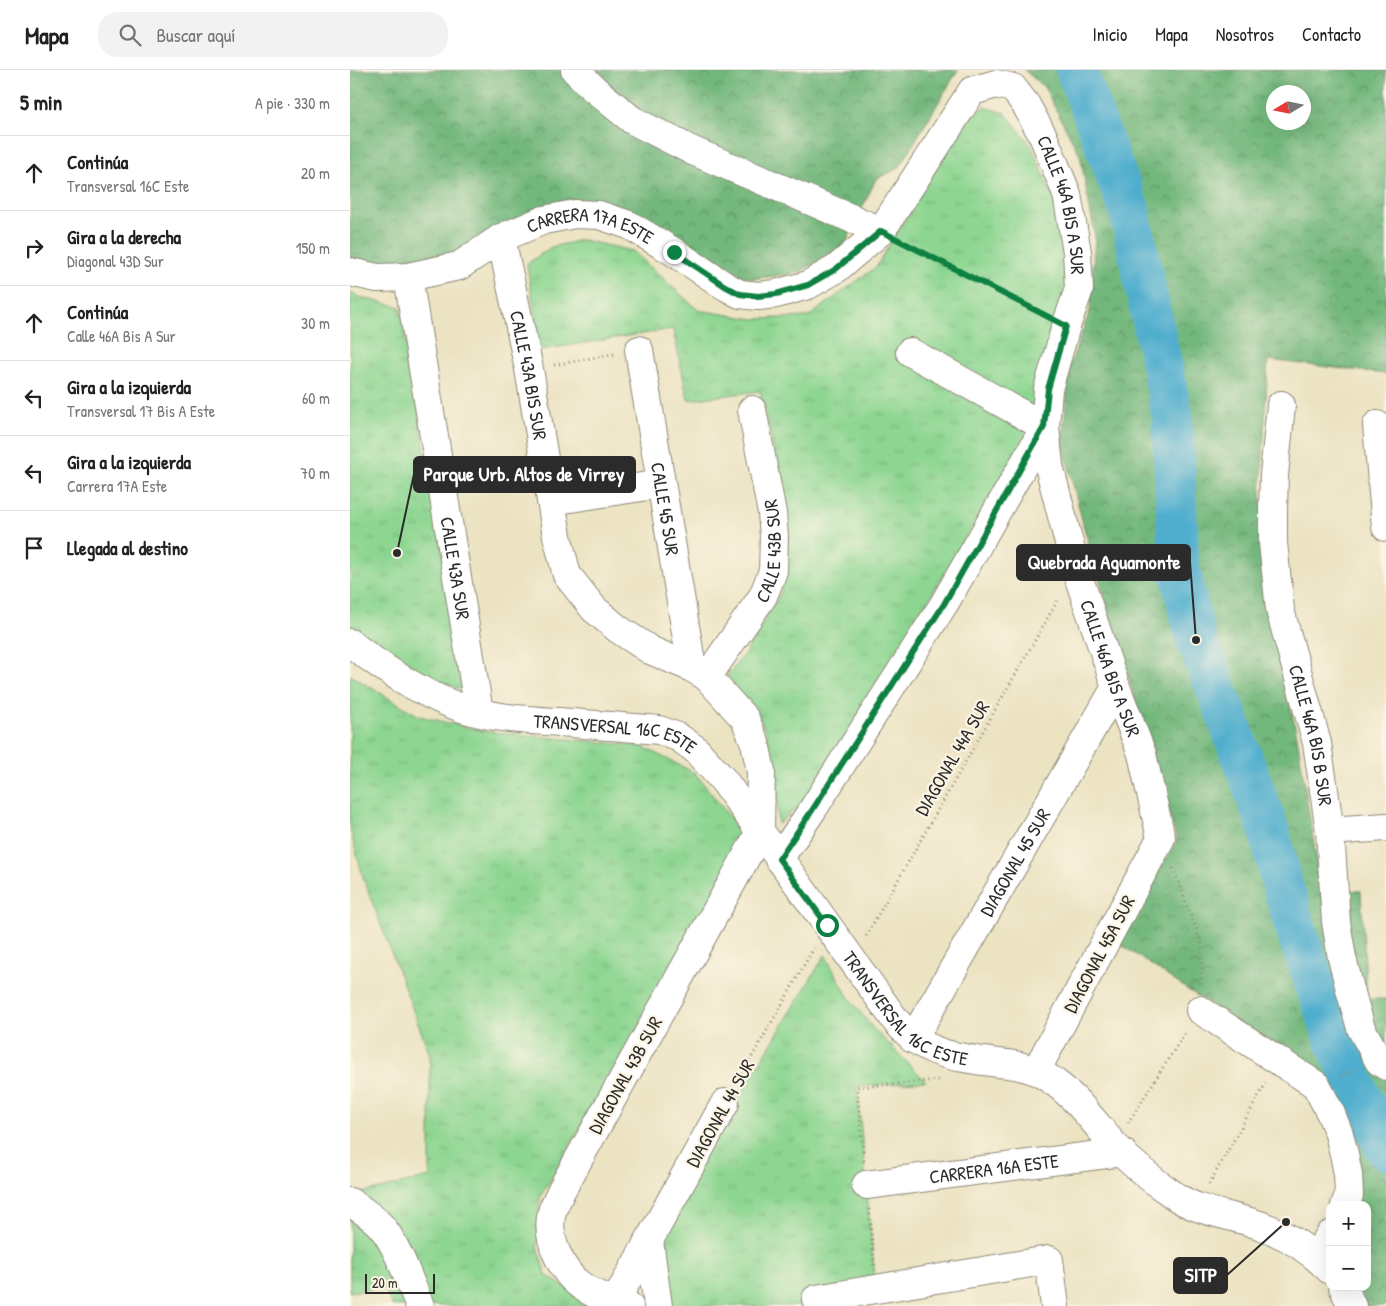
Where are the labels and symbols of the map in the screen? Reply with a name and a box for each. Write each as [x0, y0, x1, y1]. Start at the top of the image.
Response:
north arrow [1266, 85, 1311, 130]
street label: CALLE 46A BIS A SUR [1031, 131, 1091, 276]
street label: CARRERA 17A ESTE [522, 201, 659, 250]
route end [663, 241, 686, 264]
street label: CALLE 43A BIS SUR [504, 308, 554, 442]
callout: Parque Urb. Altos de Virrey [414, 457, 635, 492]
text: Parque Urb. Altos de Virrey [423, 460, 625, 488]
street label: CALLE 45 SUR [645, 460, 686, 558]
street label: CALLE 43B SUR [749, 497, 787, 608]
street label: CALLE 43A SUR [434, 515, 477, 622]
callout: Quebrada Aguamonte [1017, 545, 1190, 580]
text: Quebrada Aguamonte [1027, 548, 1181, 576]
street label: CALLE 46A BIS A SUR [1074, 596, 1147, 741]
street label: CALLE 46A BIS B SUR [1283, 662, 1339, 808]
street label: DIAGONAL 44A SUR [908, 695, 996, 820]
street label: TRANSVERSAL 16C ESTE [533, 707, 703, 760]
street label: DIAGONAL 45 SUR [973, 803, 1057, 921]
street label: DIAGONAL 45A SUR [1057, 890, 1141, 1017]
route start [816, 914, 839, 937]
street label: TRANSVERSAL 16C ESTE [837, 946, 971, 1072]
street label: DIAGONAL 43B SUR [582, 1011, 668, 1138]
street label: DIAGONAL 44 SUR [680, 1054, 761, 1172]
street label: CARRERA 16A ESTE [928, 1147, 1061, 1190]
callout: SITP [1174, 1258, 1227, 1293]
text: SITP [1185, 1261, 1217, 1288]
scale bar [365, 1271, 435, 1294]

